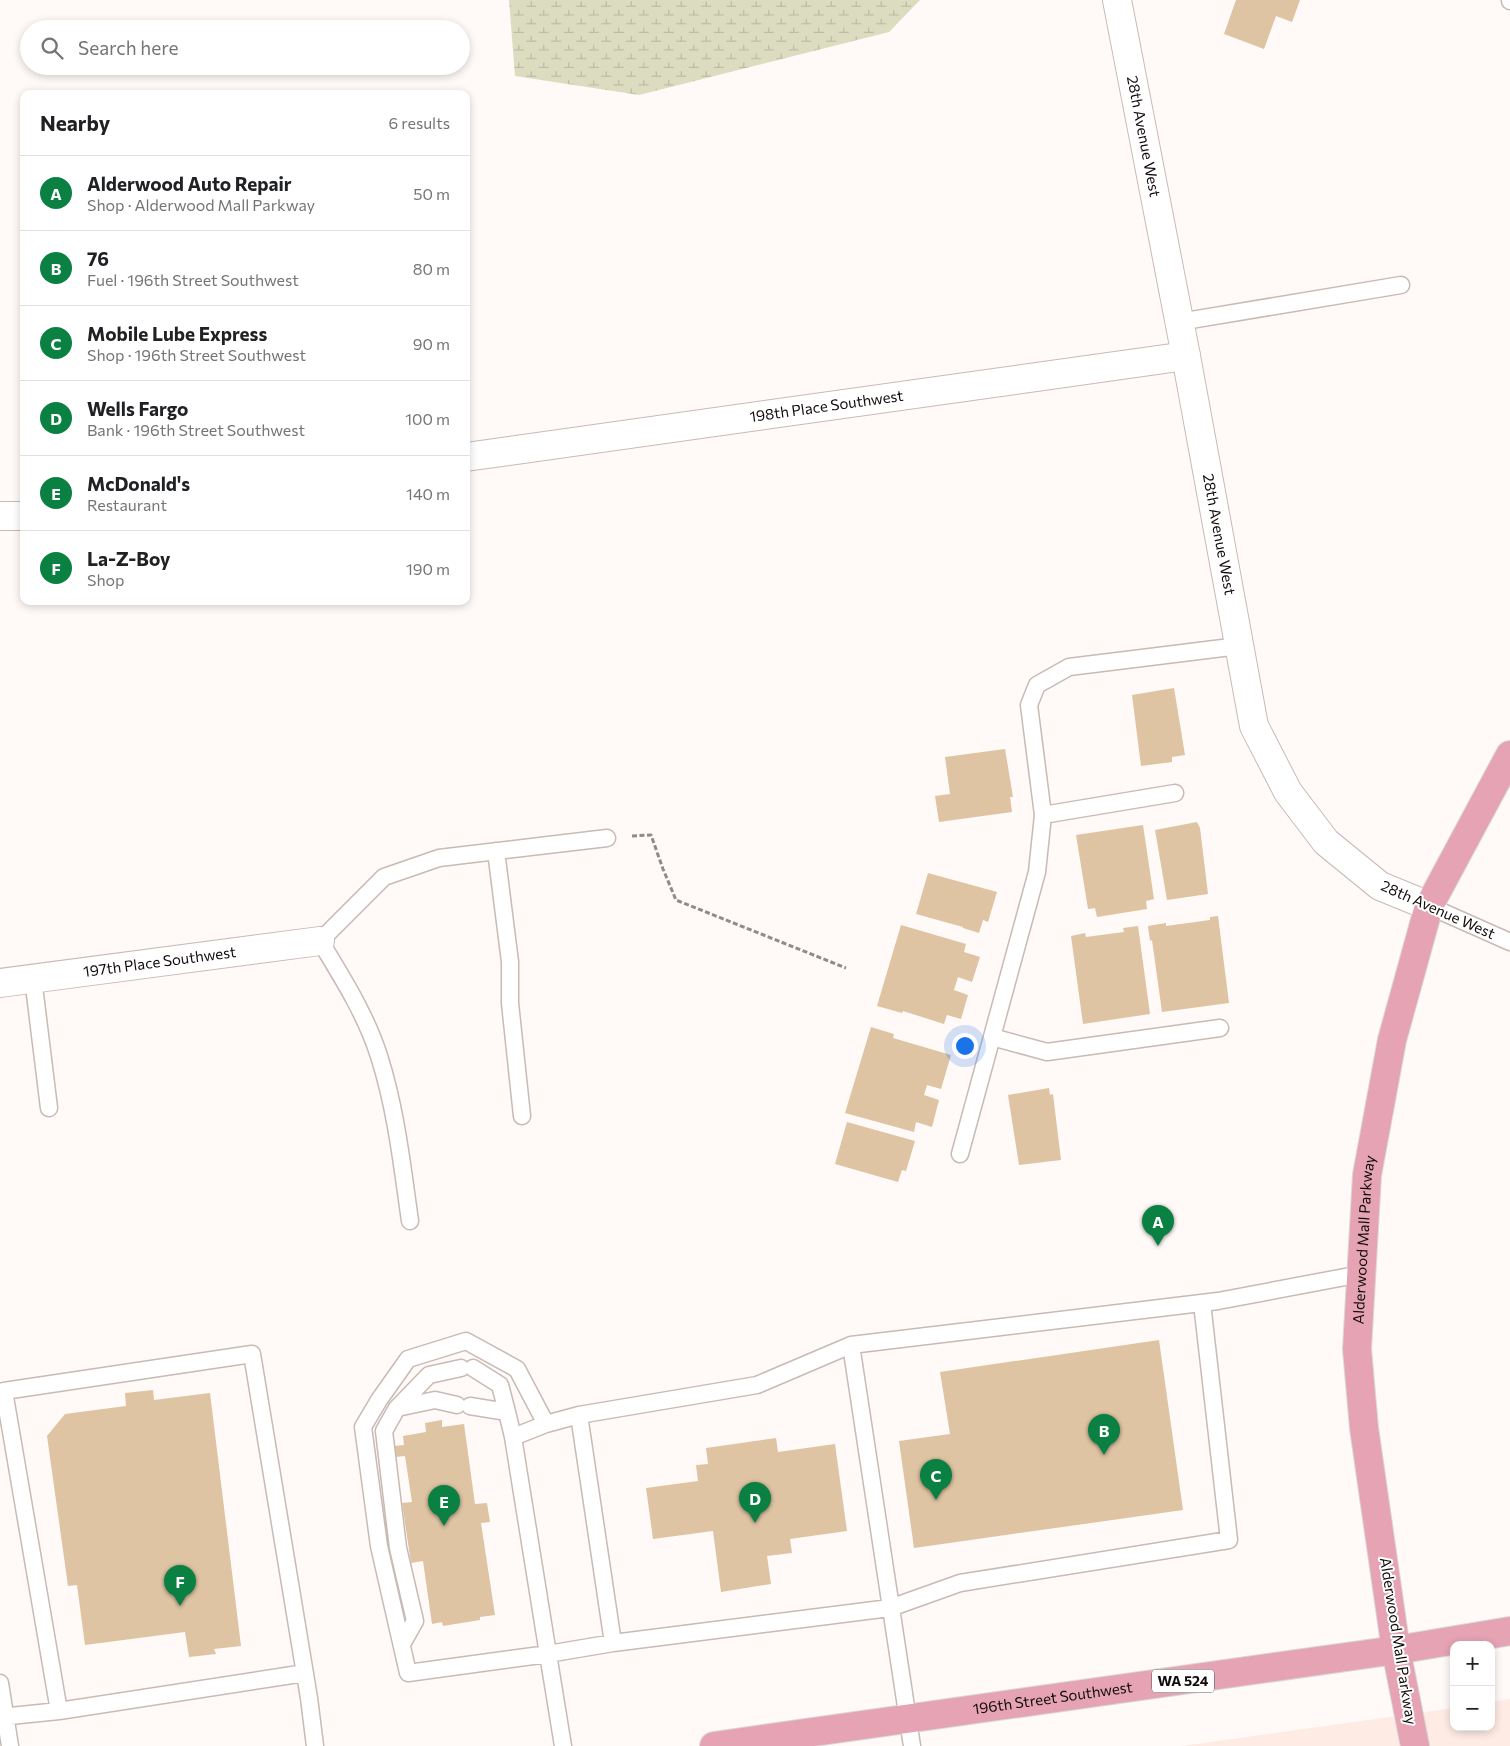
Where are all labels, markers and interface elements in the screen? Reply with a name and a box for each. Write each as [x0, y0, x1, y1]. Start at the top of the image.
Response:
search box [20, 20, 470, 75]
icon: search [38, 34, 66, 62]
text: Search here [78, 36, 178, 59]
street label: 28th Avenue West [1124, 74, 1165, 198]
text: Nearby [40, 110, 110, 135]
text: 6 results [389, 113, 450, 132]
text: Alderwood Auto Repair [87, 172, 292, 195]
text: A [50, 184, 62, 203]
text: 50 m [413, 184, 450, 203]
text: Shop · Alderwood Mall Parkway [87, 195, 315, 214]
text: 76 [87, 247, 109, 270]
text: B [51, 259, 61, 278]
text: 80 m [413, 259, 450, 278]
text: Fuel · 196th Street Southwest [87, 270, 299, 289]
text: Mobile Lube Express [87, 322, 267, 345]
text: C [51, 334, 61, 353]
text: 90 m [413, 334, 450, 353]
text: Shop · 196th Street Southwest [87, 345, 306, 364]
street label: 198th Place Southwest [748, 386, 904, 425]
text: Wells Fargo [87, 397, 188, 420]
text: D [50, 409, 62, 428]
text: 100 m [405, 409, 450, 428]
text: Bank · 196th Street Southwest [87, 420, 305, 439]
text: McDonald's [87, 472, 190, 495]
street label: 28th Avenue West [1200, 472, 1240, 596]
text: E [51, 484, 61, 503]
text: 140 m [406, 484, 450, 503]
text: Restaurant [87, 495, 167, 514]
text: La-Z-Boy [87, 547, 170, 570]
text: F [51, 559, 61, 578]
text: 190 m [406, 559, 450, 578]
text: Shop [87, 570, 125, 589]
street label: 28th Avenue West [1379, 876, 1498, 942]
street label: 197th Place Southwest [82, 942, 237, 980]
your location [952, 1033, 978, 1059]
street label: Alderwood Mall Parkway [1348, 1153, 1379, 1325]
pin: A [1142, 1205, 1174, 1246]
pin: B [1088, 1414, 1120, 1455]
pin: C [920, 1459, 952, 1500]
pin: D [739, 1482, 771, 1523]
pin: E [428, 1485, 460, 1526]
street label: Alderwood Mall Parkway [1377, 1556, 1421, 1726]
pin: F [164, 1565, 196, 1606]
map controls [1450, 1641, 1495, 1731]
button: + [1450, 1641, 1495, 1686]
road number: WA 524 [1152, 1670, 1214, 1692]
street label: 196th Street Southwest [972, 1677, 1133, 1717]
button: − [1450, 1686, 1495, 1731]

